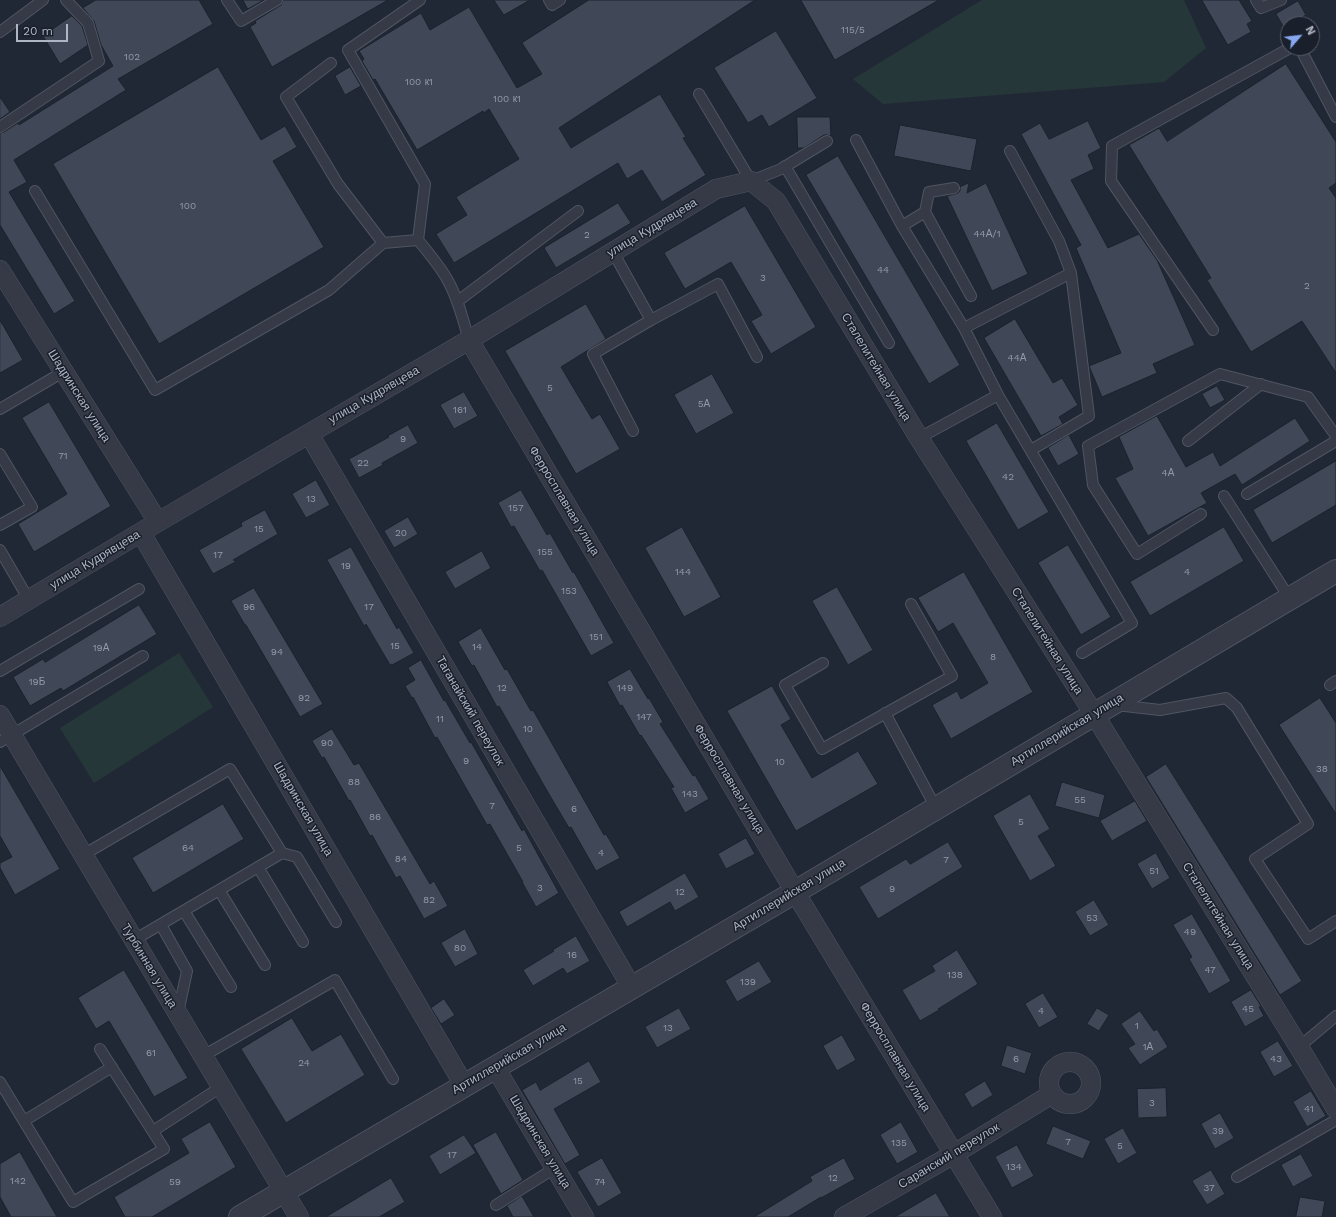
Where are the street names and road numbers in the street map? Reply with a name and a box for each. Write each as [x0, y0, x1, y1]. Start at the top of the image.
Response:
street label: улица Кудрявцева [604, 195, 700, 261]
street label: Сталелитейная улица [838, 310, 914, 424]
street label: Шадринская улица [45, 347, 113, 445]
street label: улица Кудрявцева [326, 363, 422, 427]
street label: Ферросплавная улица [526, 444, 602, 558]
street label: улица Кудрявцева [47, 527, 143, 593]
street label: Сталелитейная улица [1008, 585, 1086, 697]
street label: Таганайский переулок [433, 654, 507, 768]
street label: Артиллерийская улица [1008, 691, 1126, 769]
street label: Ферросплавная улица [691, 722, 767, 836]
street label: Шадринская улица [270, 759, 336, 859]
street label: Артиллерийская улица [730, 856, 848, 934]
street label: Сталелитейная улица [1179, 860, 1257, 972]
street label: Турбинная улица [118, 921, 180, 1011]
street label: Ферросплавная улица [857, 1000, 933, 1114]
street label: Артиллерийская улица [449, 1020, 569, 1098]
street label: Шадринская улица [506, 1093, 574, 1191]
street label: Саранский переулок [896, 1120, 1002, 1192]

